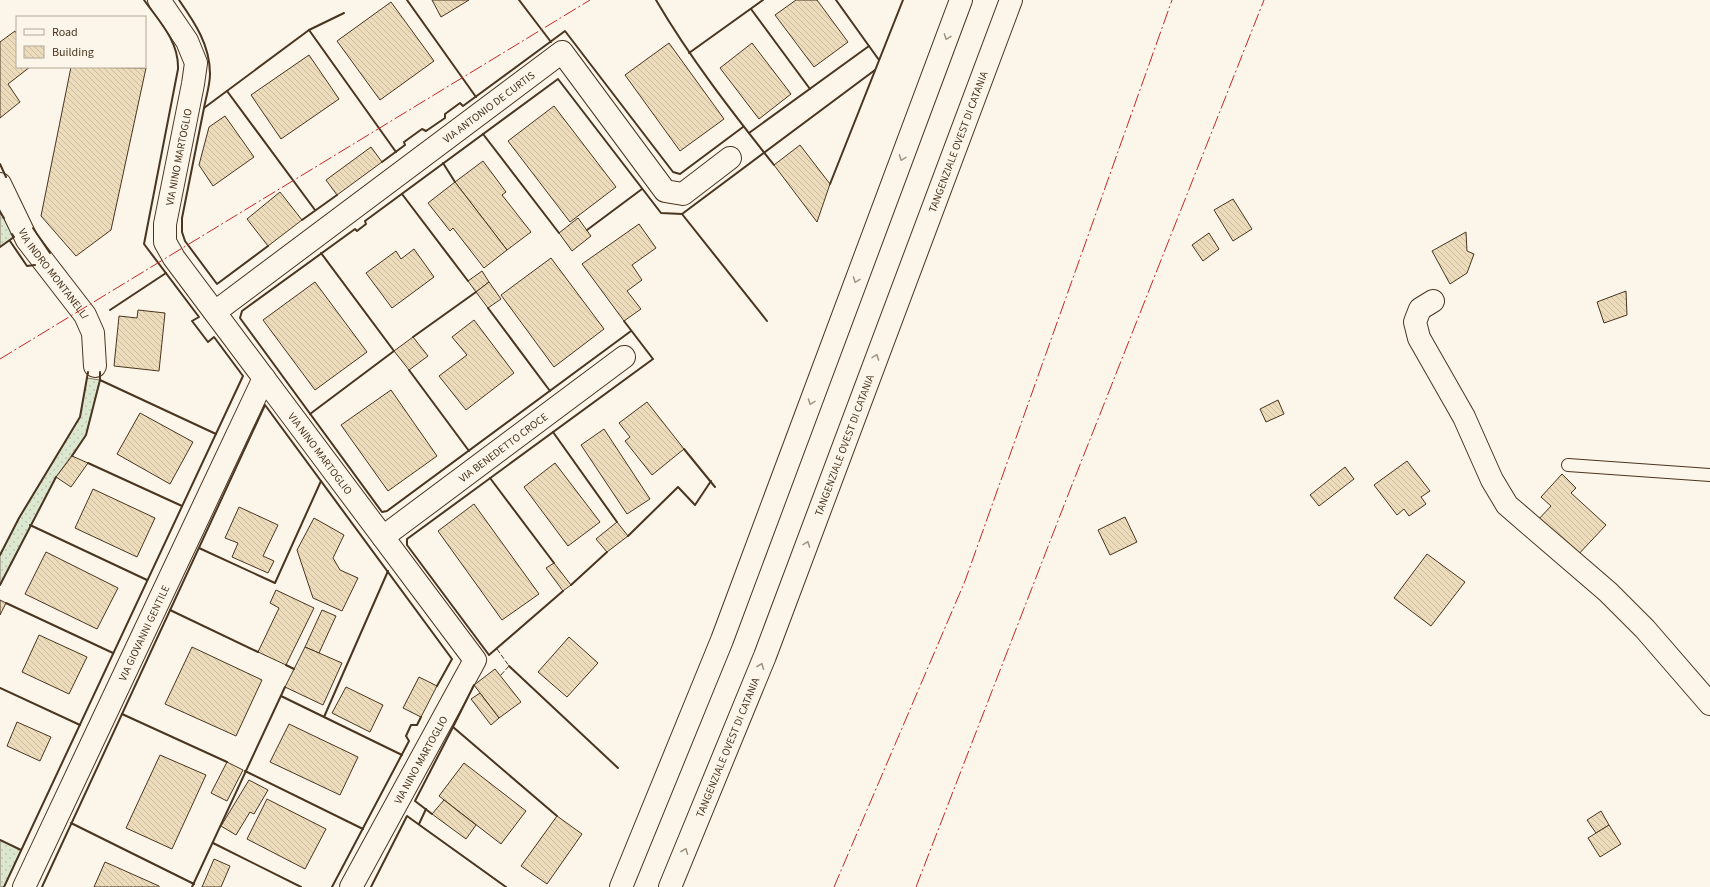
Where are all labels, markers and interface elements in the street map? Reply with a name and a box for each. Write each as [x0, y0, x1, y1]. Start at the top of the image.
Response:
legend [16, 16, 146, 68]
text: Road [52, 24, 78, 41]
one-way arrow [944, 33, 952, 40]
text: Building [52, 44, 94, 61]
street label: VIA ANTONIO DE CURTIS [440, 68, 538, 146]
street label: TANGENZIALE OVEST DI CATANIA [924, 69, 991, 215]
street label: VIA NINO MARTOGLIO [162, 107, 196, 207]
one-way arrow [898, 155, 906, 162]
street label: VIA INDRO MONTANELLI [15, 226, 93, 321]
one-way arrow [853, 277, 861, 284]
one-way arrow [871, 353, 880, 360]
street label: TANGENZIALE OVEST DI CATANIA [811, 372, 877, 518]
one-way arrow [807, 398, 816, 405]
street label: VIA NINO MARTOGLIO [285, 409, 356, 498]
street label: VIA BENEDETTO CROCE [456, 409, 551, 485]
one-way arrow [802, 541, 810, 548]
street label: VIA GIOVANNI GENTILE [115, 582, 173, 683]
one-way arrow [756, 662, 764, 670]
street label: TANGENZIALE OVEST DI CATANIA [692, 675, 763, 820]
street label: VIA NINO MARTOGLIO [391, 713, 451, 807]
one-way arrow [680, 847, 688, 855]

